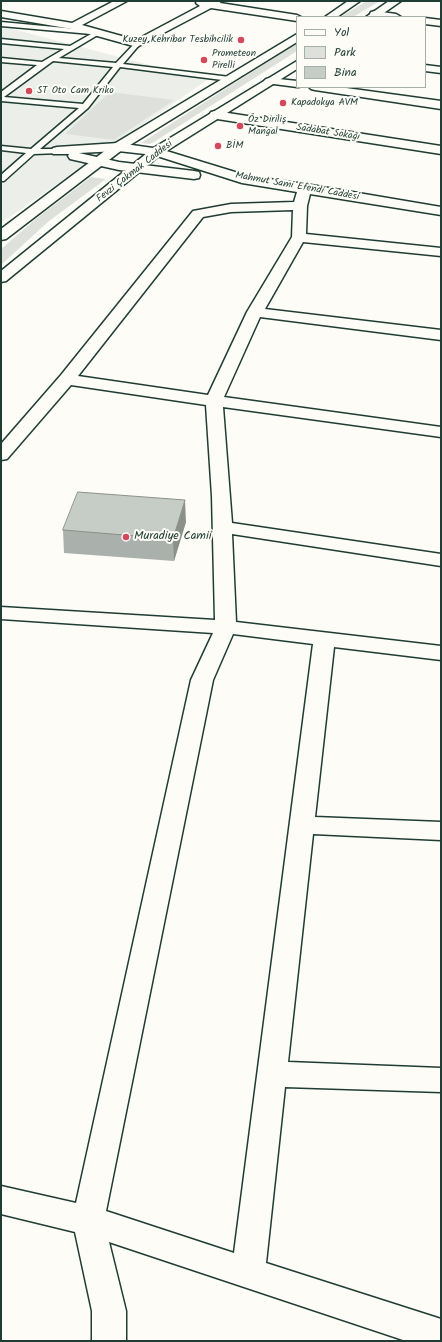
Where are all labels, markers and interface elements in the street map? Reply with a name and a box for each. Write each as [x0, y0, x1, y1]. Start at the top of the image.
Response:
legend [296, 16, 426, 88]
text: Yol [334, 23, 349, 42]
place label: Kuzey Kehribar Tesbihcilik [123, 34, 233, 46]
marker: Kuzey Kehribar Tesbihcilik [236, 35, 246, 45]
text: Park [334, 43, 356, 62]
place label: Prometeon Pirelli [212, 48, 256, 72]
marker: Prometeon Pirelli [199, 55, 209, 65]
text: Bina [334, 63, 357, 82]
place label: ST Oto Cam Kriko [37, 85, 114, 97]
marker: ST Oto Cam Kriko [24, 86, 34, 96]
place label: Kapadokya AVM [291, 97, 358, 109]
marker: Kapadokya AVM [278, 98, 288, 108]
place label: Öz Diriliş Mangal [248, 114, 286, 138]
marker: Öz Diriliş Mangal [235, 121, 245, 131]
street label: Sadabat Sokağı [295, 122, 361, 144]
street label: Fevzi Çakmak Caddesi [95, 139, 175, 205]
place label: BİM [226, 140, 243, 152]
marker: BİM [213, 141, 223, 151]
street label: Mahmut Sami Efendi Caddesi [234, 170, 360, 204]
place label: Muradiye Camii [134, 530, 212, 544]
marker: Muradiye Camii [121, 532, 131, 542]

